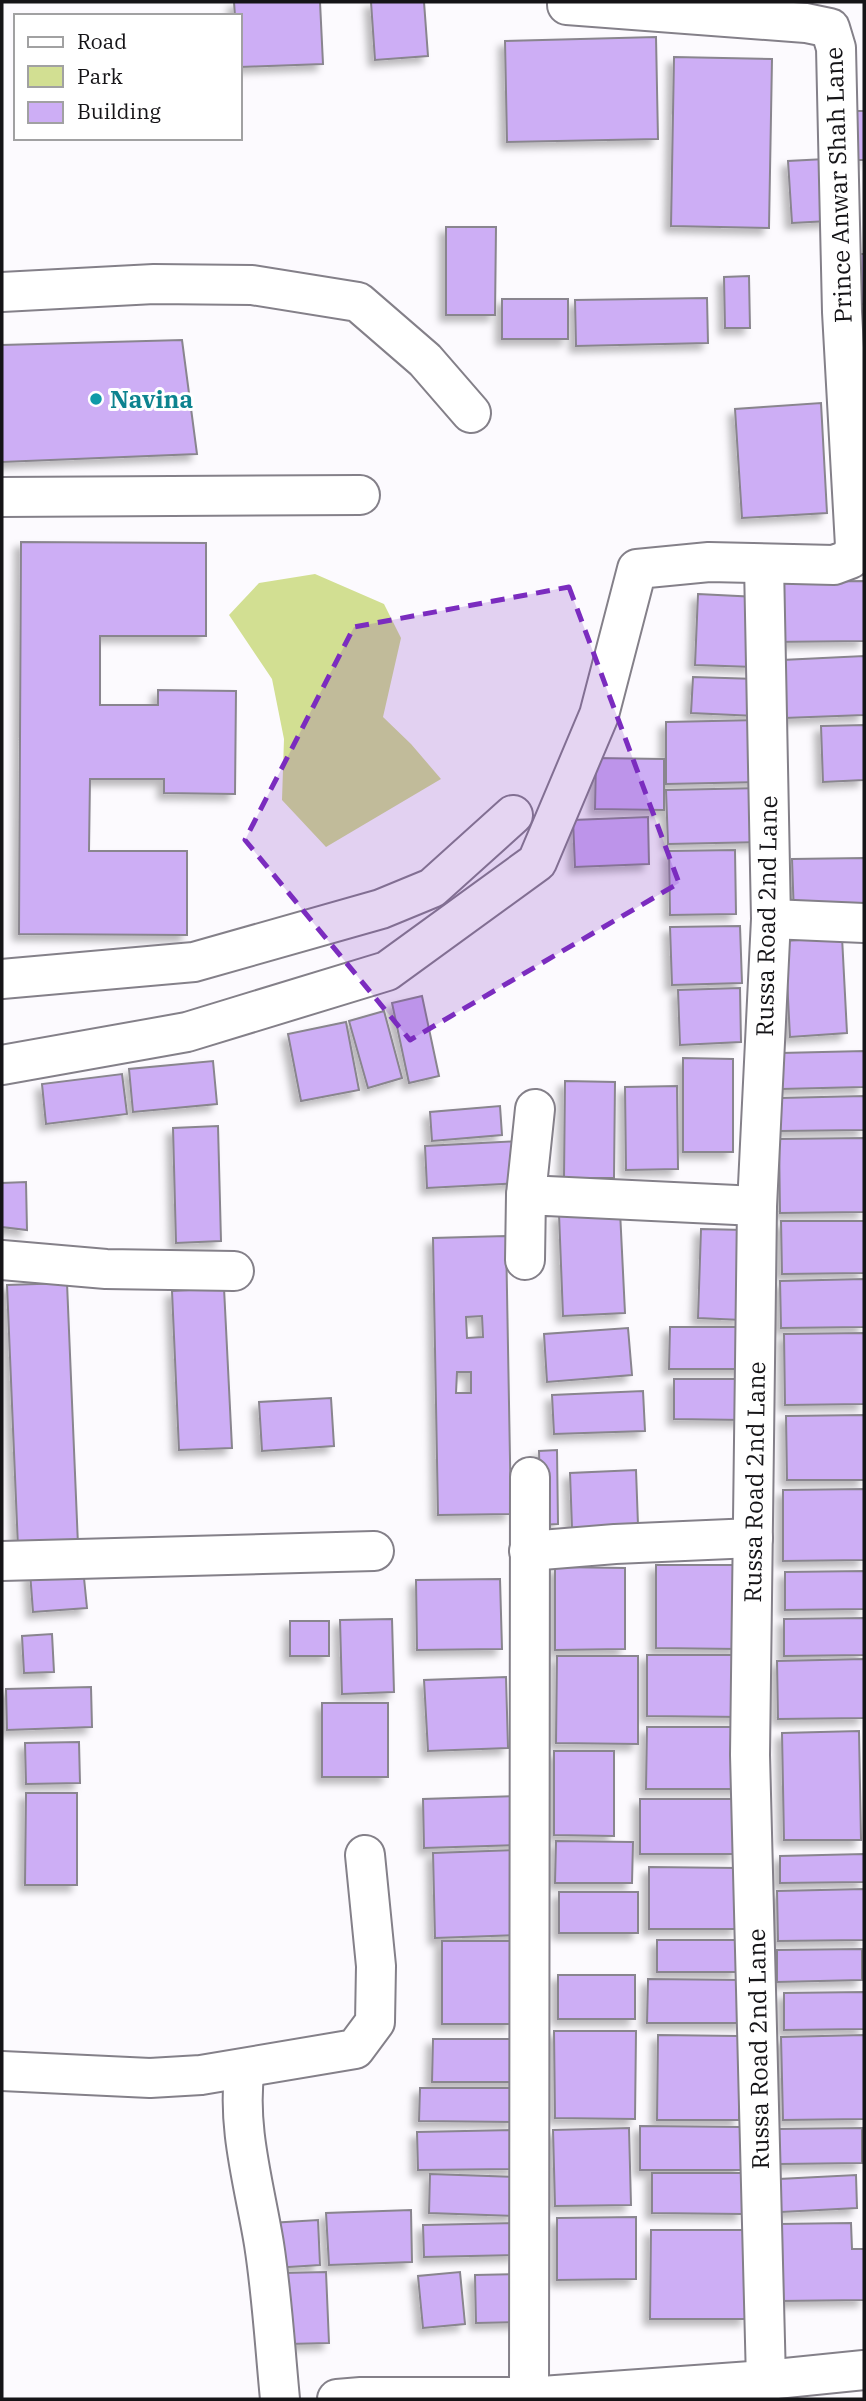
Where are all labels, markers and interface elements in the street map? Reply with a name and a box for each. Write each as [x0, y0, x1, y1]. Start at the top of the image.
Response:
legend [14, 14, 242, 140]
text: Road [77, 27, 127, 55]
street label: Prince Anwar Shah Lane [817, 46, 859, 324]
text: Park [77, 62, 124, 90]
text: Building [77, 97, 162, 125]
place label: Navina [110, 383, 193, 415]
marker: Navina [88, 391, 104, 407]
street label: Russa Road 2nd Lane [748, 795, 784, 1037]
street label: Russa Road 2nd Lane [736, 1361, 772, 1603]
street label: Russa Road 2nd Lane [740, 1928, 776, 2170]

